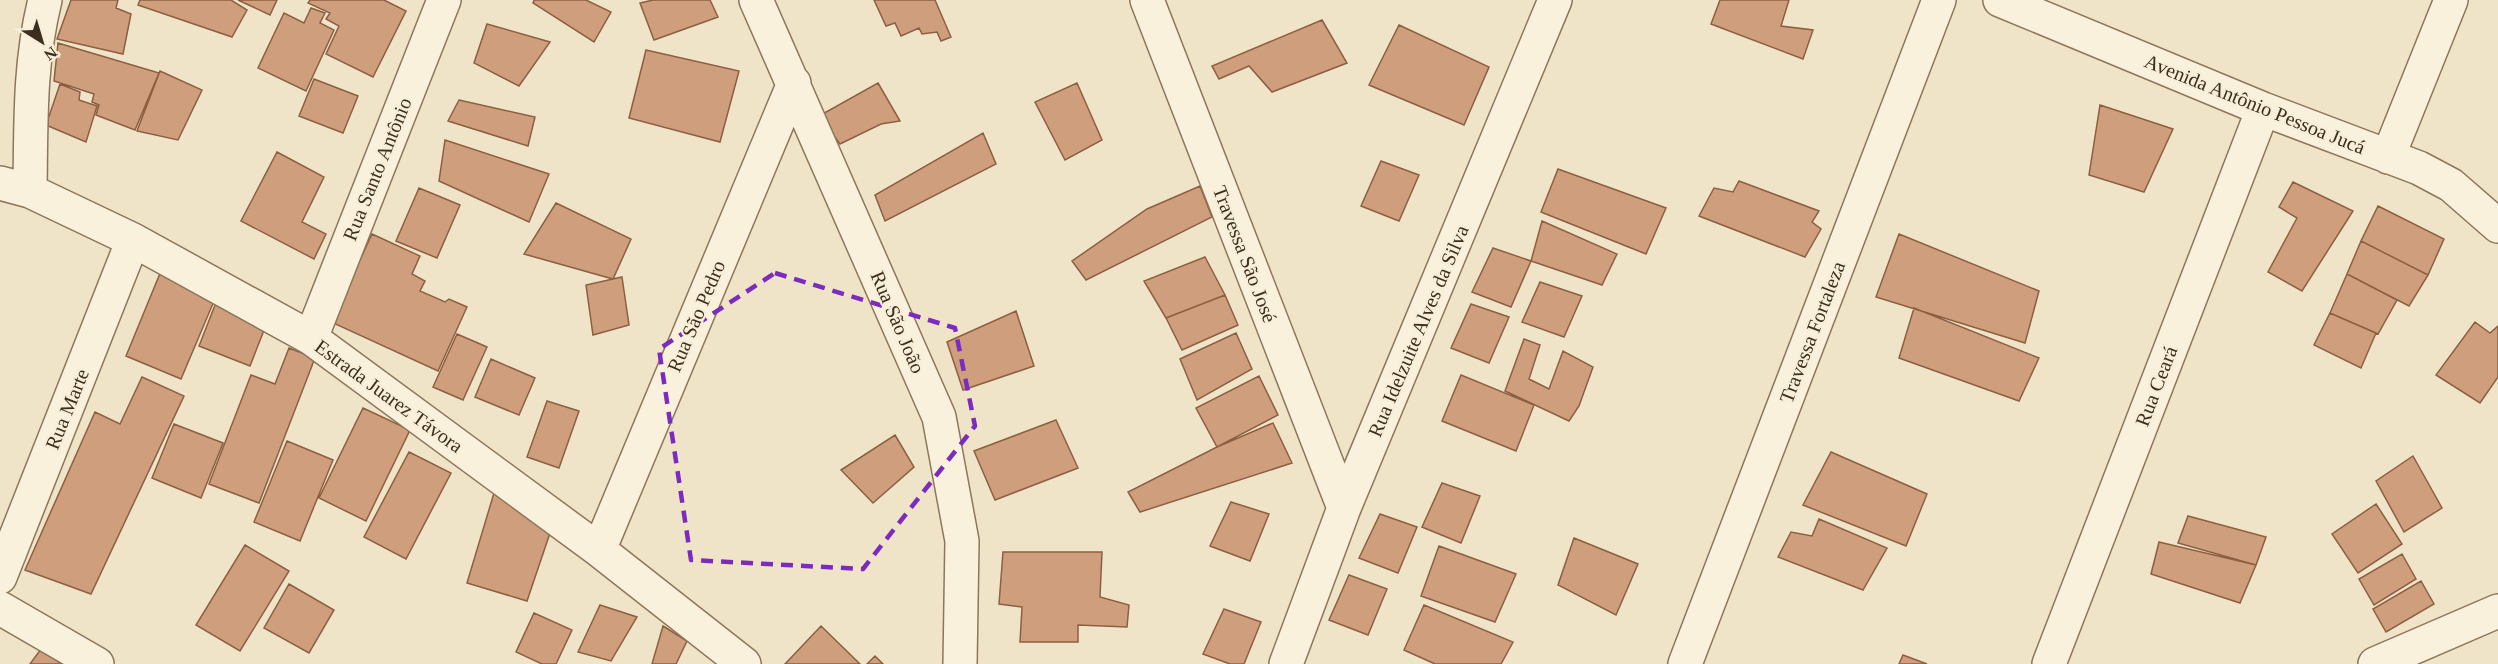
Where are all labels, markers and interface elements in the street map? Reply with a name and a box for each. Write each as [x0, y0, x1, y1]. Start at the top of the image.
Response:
north arrow [12, 12, 72, 72]
text: N [41, 43, 60, 64]
street label: Avenida Antônio Pessoa Jucá [2142, 50, 2369, 158]
street label: Rua Santo Antônio [338, 94, 416, 244]
street label: Travessa São José [1209, 182, 1281, 326]
street label: Rua Idelzuite Alves da Silva [1363, 222, 1473, 440]
street label: Rua São Pedro [663, 257, 729, 375]
street label: Travessa Fortaleza [1775, 258, 1849, 406]
street label: Rua São João [867, 268, 929, 376]
street label: Estrada Juarez Távora [311, 335, 467, 457]
street label: Rua Ceará [2131, 343, 2181, 429]
street label: Rua Marte [41, 365, 93, 453]

